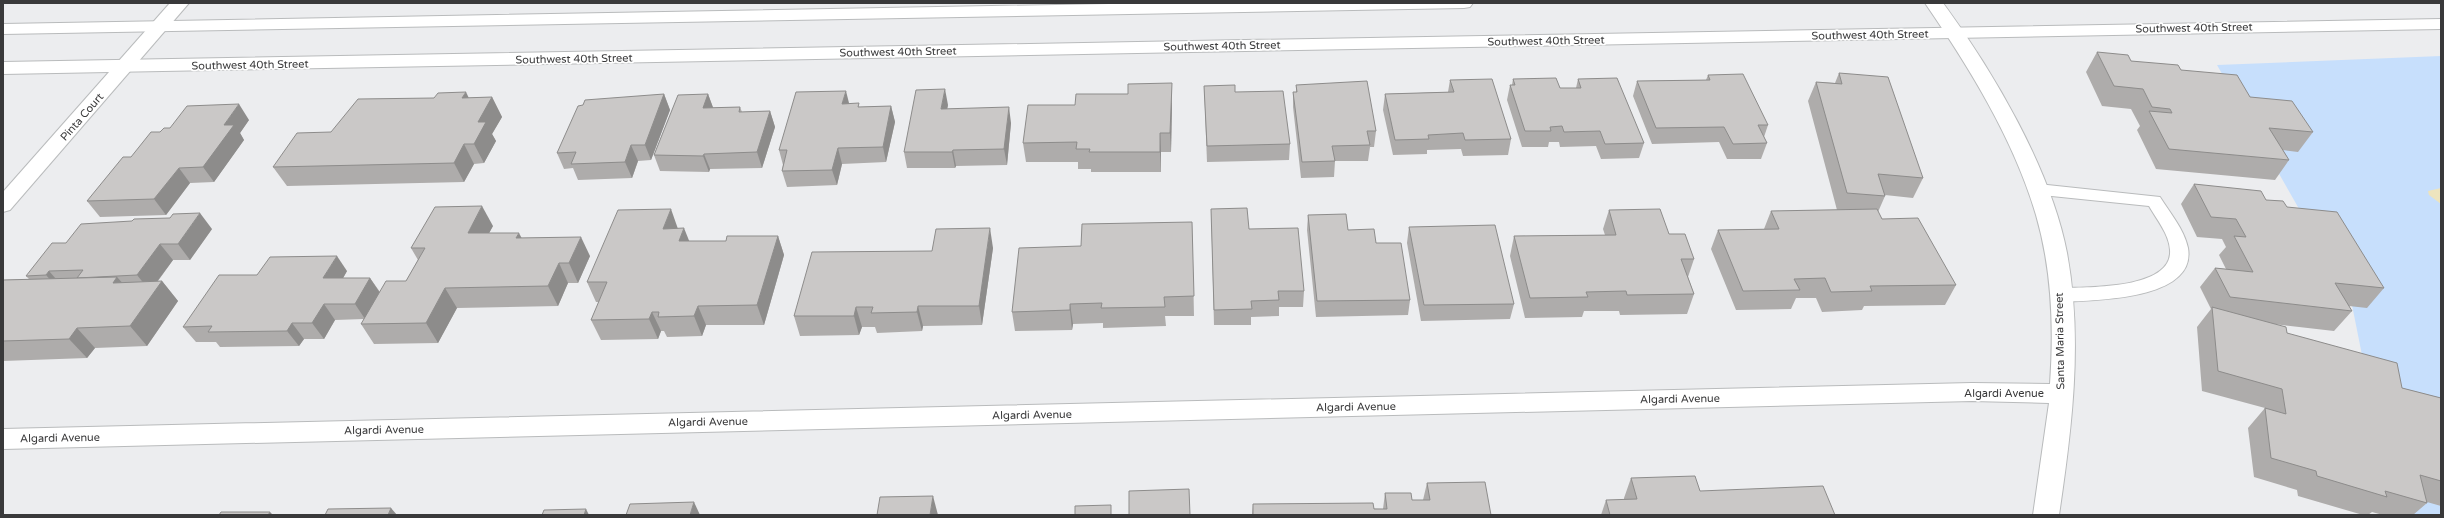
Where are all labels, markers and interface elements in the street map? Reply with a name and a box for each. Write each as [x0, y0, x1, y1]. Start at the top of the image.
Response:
street label: Southwest 40th Street [2135, 20, 2253, 36]
street label: Southwest 40th Street [1811, 27, 1929, 43]
street label: Southwest 40th Street [1487, 33, 1605, 49]
street label: Southwest 40th Street [1163, 38, 1281, 54]
street label: Southwest 40th Street [839, 44, 957, 60]
street label: Southwest 40th Street [515, 51, 633, 67]
street label: Southwest 40th Street [191, 57, 309, 73]
street label: Pinta Court [58, 90, 106, 144]
street label: Santa Maria Street [2053, 292, 2067, 390]
street label: Algardi Avenue [1964, 387, 2044, 400]
street label: Algardi Avenue [1640, 392, 1720, 406]
street label: Algardi Avenue [1316, 400, 1396, 414]
street label: Algardi Avenue [992, 408, 1072, 422]
street label: Algardi Avenue [668, 415, 748, 429]
street label: Algardi Avenue [344, 423, 424, 437]
street label: Algardi Avenue [20, 431, 100, 445]

